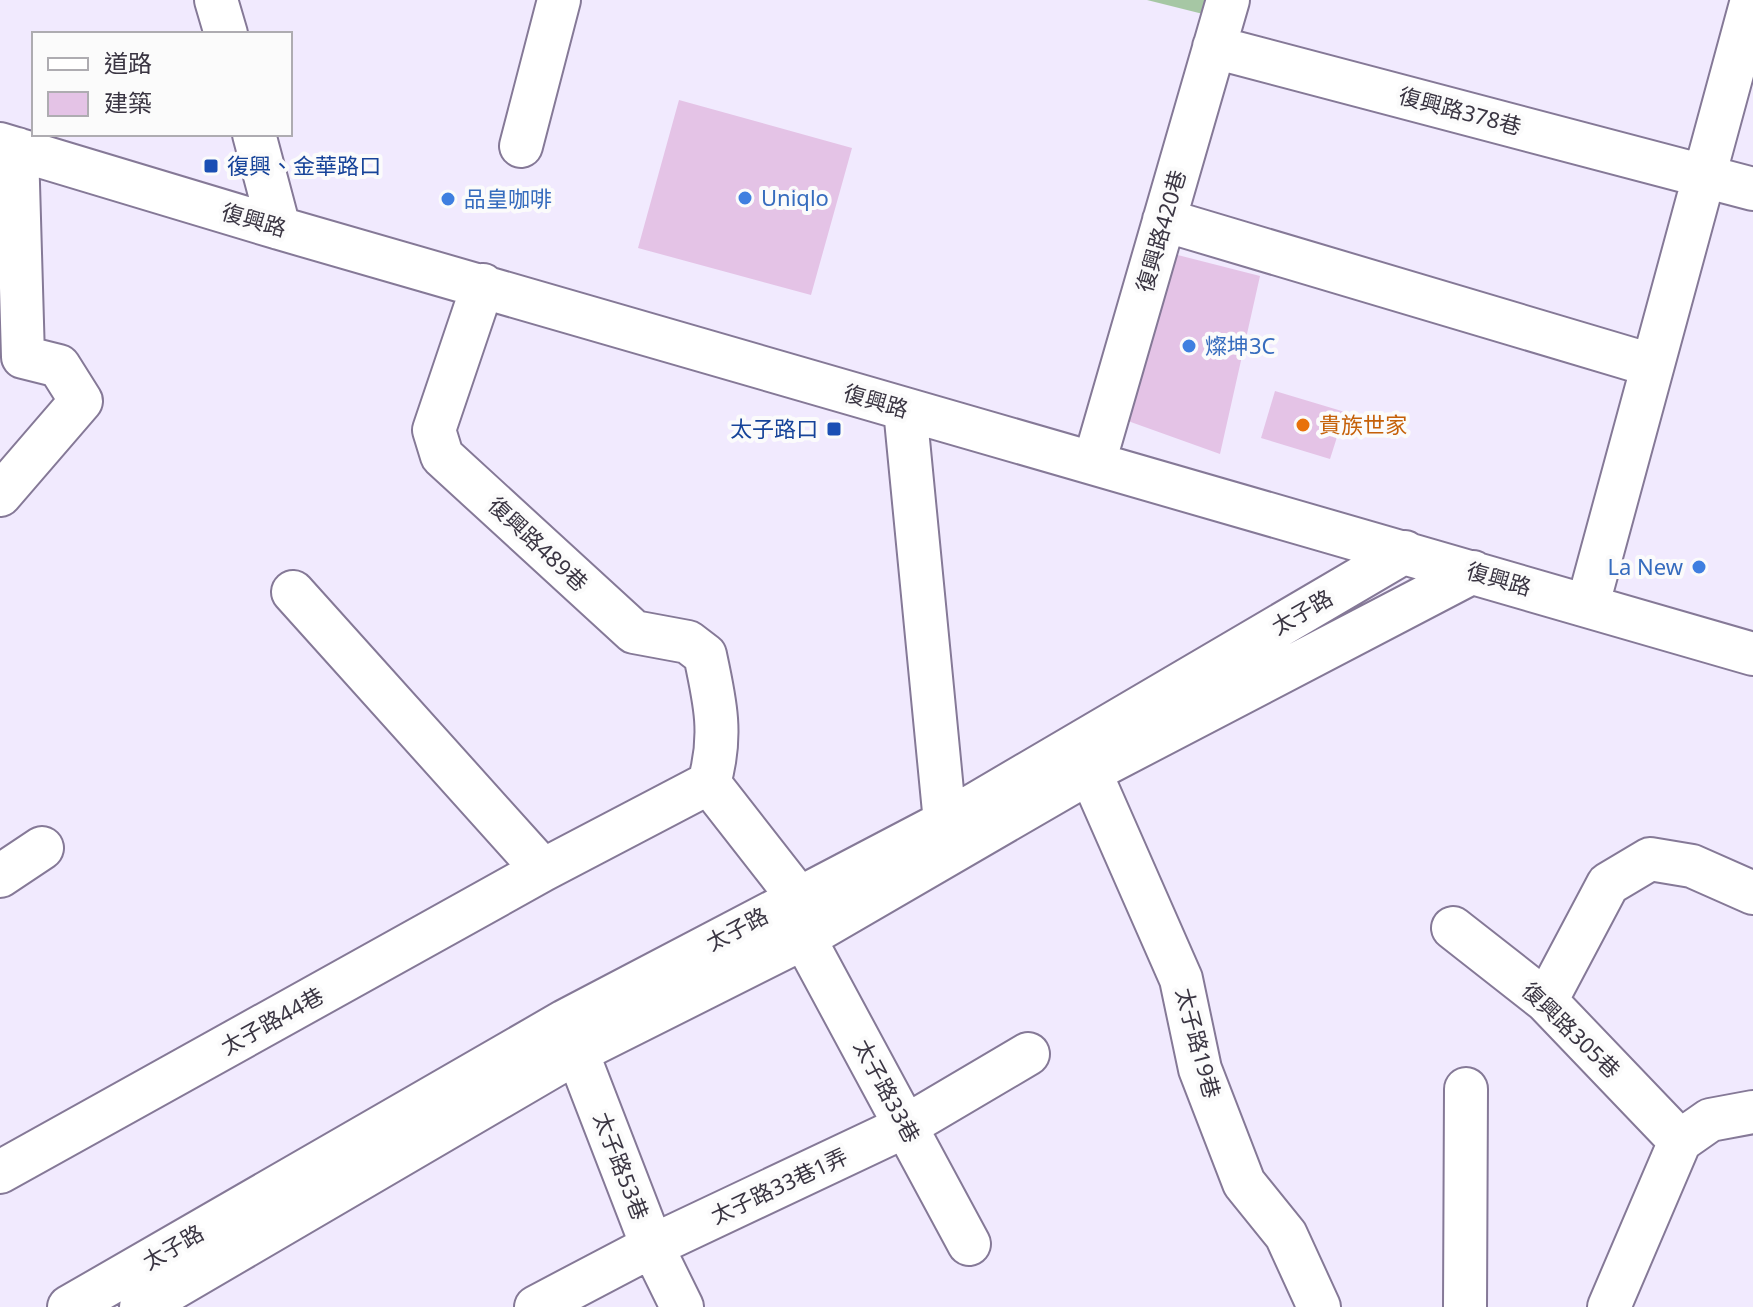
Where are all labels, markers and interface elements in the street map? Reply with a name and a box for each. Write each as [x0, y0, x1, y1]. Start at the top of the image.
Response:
legend [32, 32, 292, 136]
text: 道路 [104, 46, 152, 79]
street label: 復興路378巷 [1396, 79, 1525, 141]
text: 建築 [104, 86, 152, 119]
place label: 復興、金華路口 [227, 150, 381, 180]
marker: 復興、金華路口 [202, 157, 220, 175]
street label: 復興路420巷 [1128, 166, 1192, 295]
place label: Uniqlo [761, 182, 829, 212]
place label: 品皇咖啡 [464, 183, 552, 213]
marker: Uniqlo [736, 189, 754, 207]
marker: 品皇咖啡 [439, 190, 457, 208]
street label: 復興路 [218, 196, 290, 243]
place label: 燦坤3C [1205, 330, 1276, 360]
marker: 燦坤3C [1180, 337, 1198, 355]
street label: 復興路 [840, 377, 912, 424]
place label: 貴族世家 [1319, 409, 1407, 439]
place label: 太子路口 [730, 413, 818, 443]
marker: 貴族世家 [1294, 416, 1312, 434]
marker: 太子路口 [825, 420, 843, 438]
street label: 復興路489巷 [482, 489, 595, 597]
place label: La New [1607, 551, 1684, 581]
street label: 復興路 [1463, 555, 1535, 602]
marker: La New [1690, 558, 1708, 576]
street label: 太子路 [1265, 582, 1338, 641]
street label: 太子路 [700, 899, 773, 957]
street label: 復興路305巷 [1516, 975, 1627, 1084]
street label: 太子路44巷 [215, 980, 328, 1061]
street label: 太子路19巷 [1170, 984, 1228, 1101]
street label: 太子路33巷 [848, 1034, 928, 1148]
street label: 太子路53巷 [588, 1107, 656, 1224]
street label: 太子路33巷1弄 [705, 1140, 852, 1230]
street label: 太子路 [136, 1217, 209, 1276]

